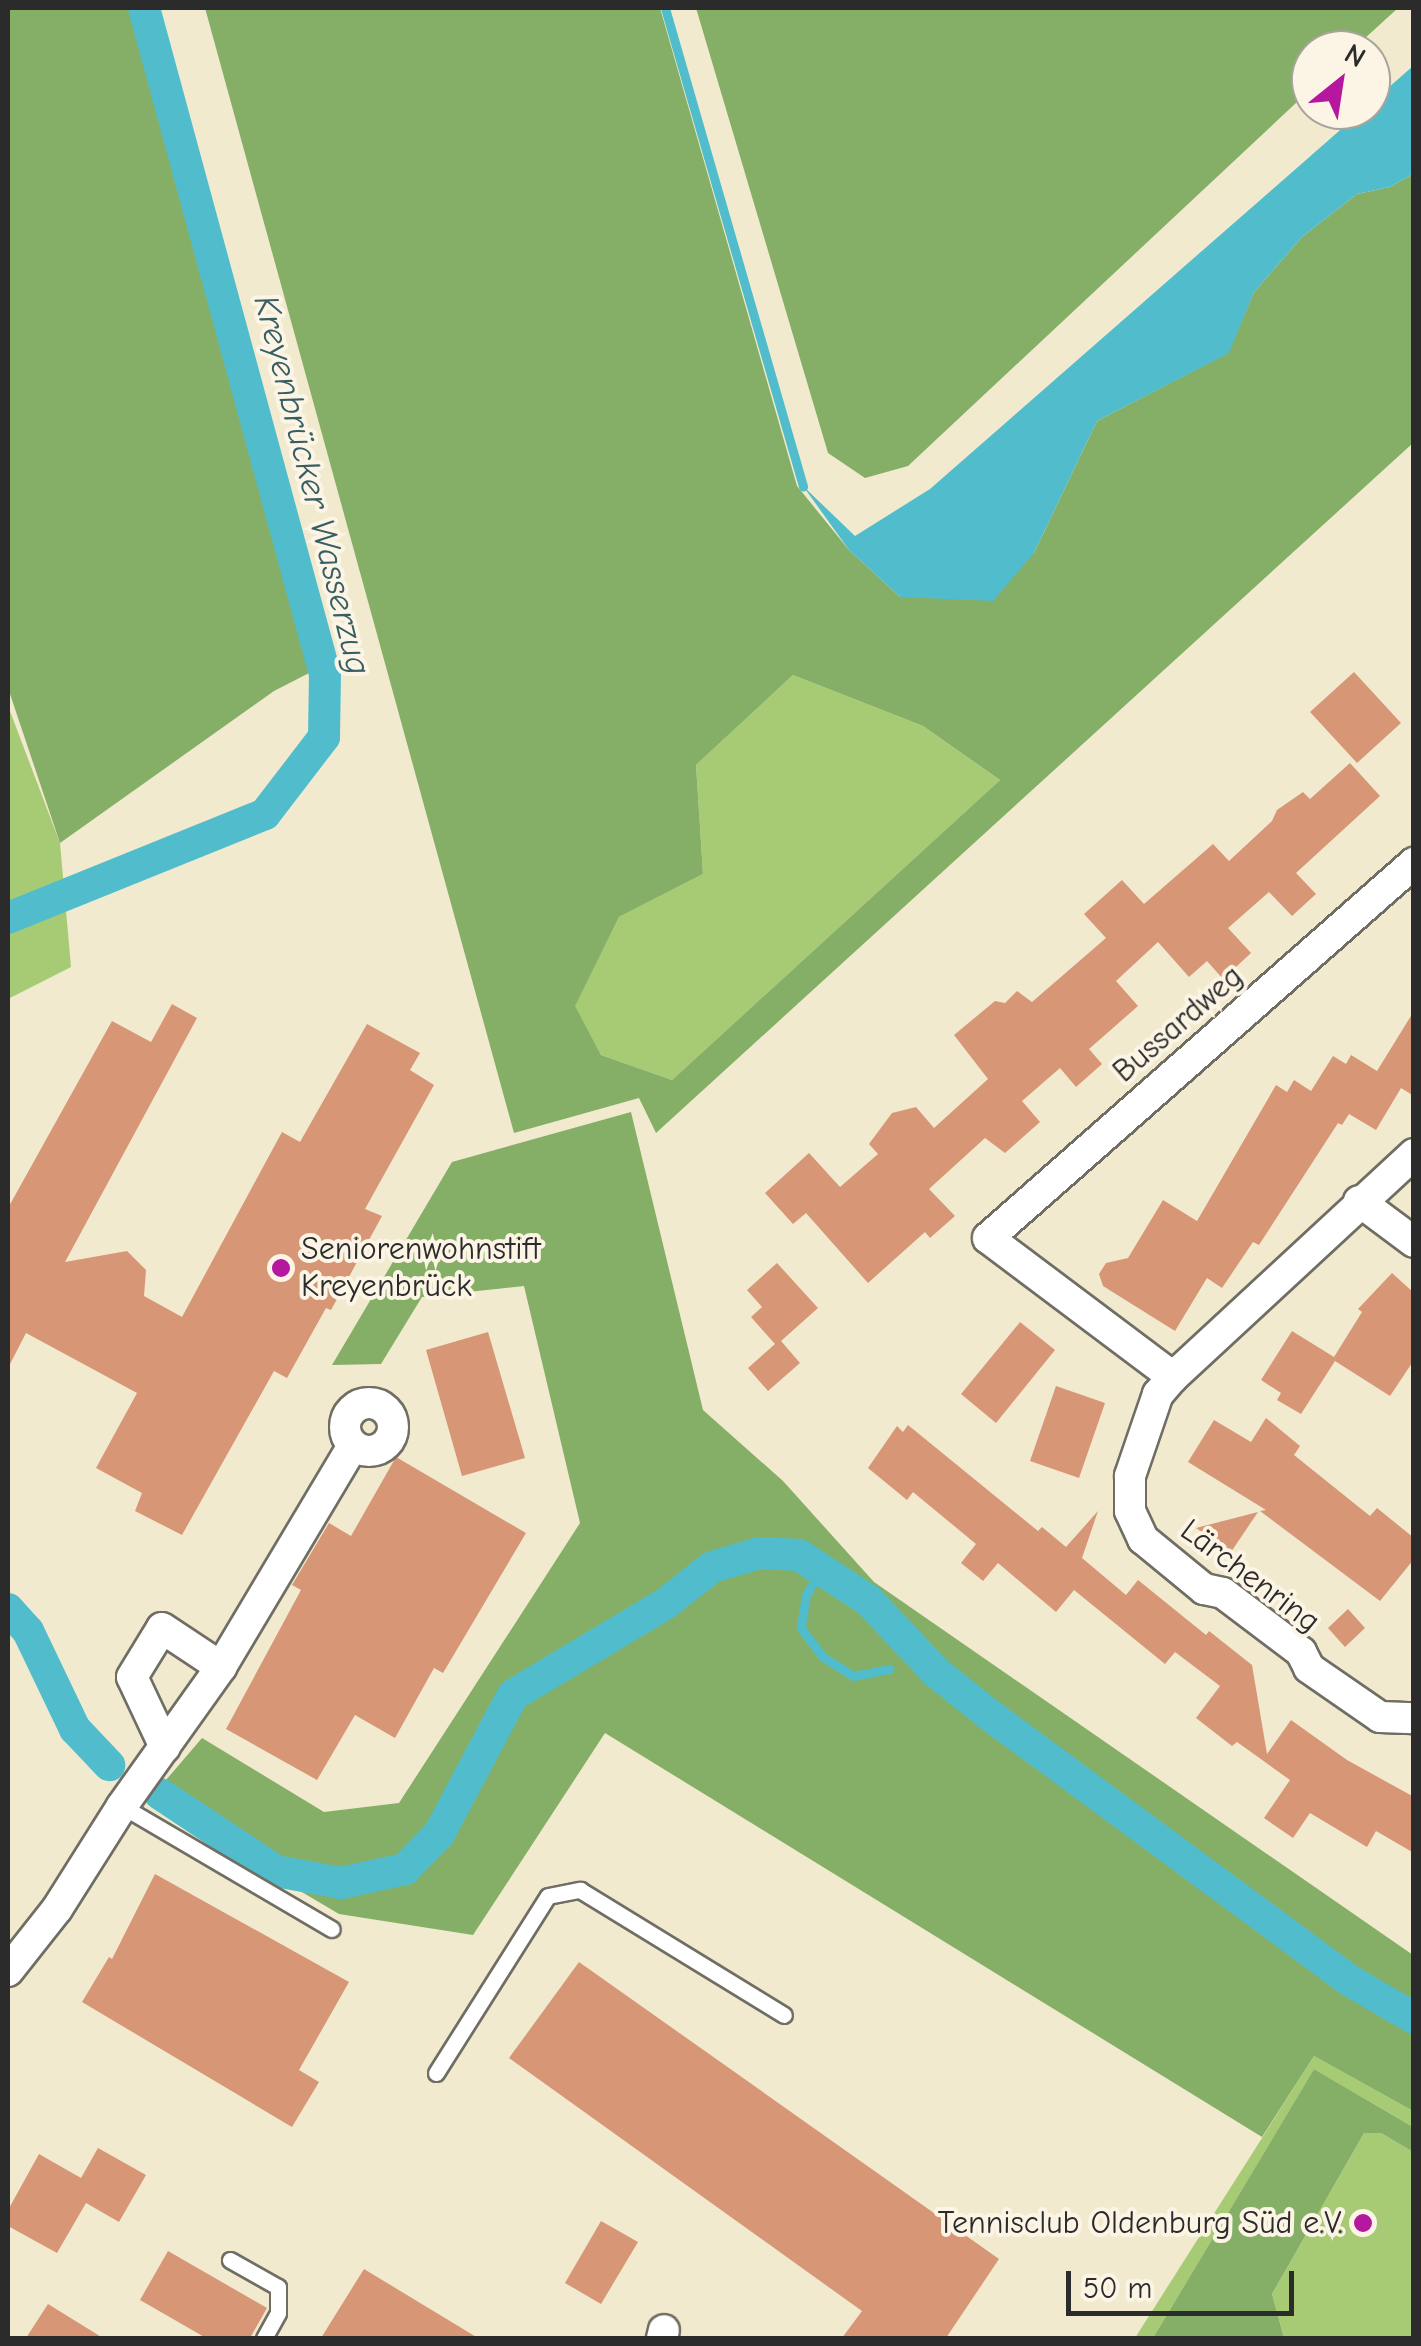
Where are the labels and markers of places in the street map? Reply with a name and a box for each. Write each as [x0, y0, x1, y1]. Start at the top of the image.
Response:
place label: Seniorenwohnstift Kreyenbrück [301, 1231, 541, 1306]
marker: Seniorenwohnstift Kreyenbrück [270, 1257, 292, 1279]
place label: Tennisclub Oldenburg Süd e.V. [938, 2204, 1343, 2242]
marker: Tennisclub Oldenburg Süd e.V. [1352, 2212, 1374, 2234]

